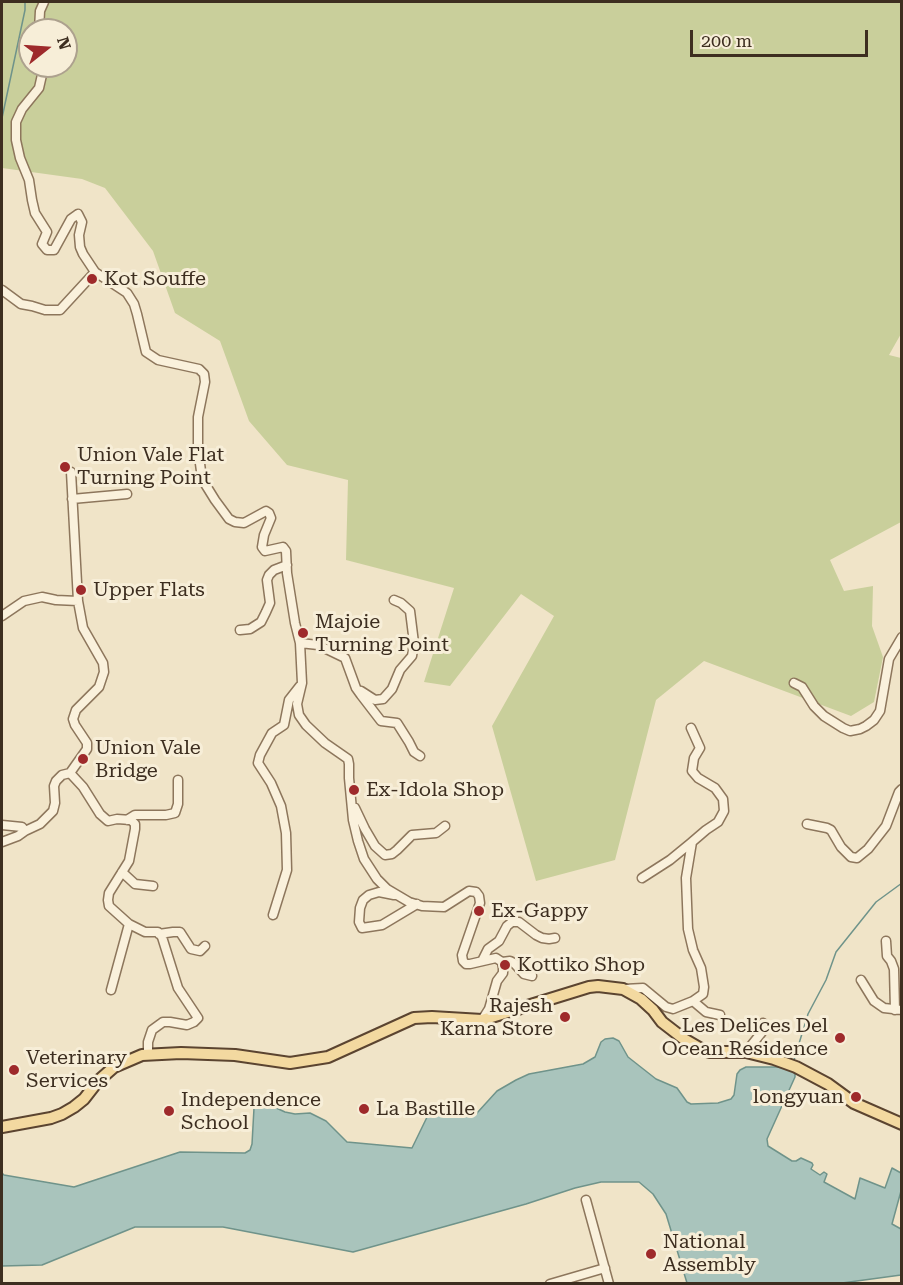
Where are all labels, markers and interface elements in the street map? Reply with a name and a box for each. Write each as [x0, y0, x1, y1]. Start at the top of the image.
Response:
north arrow [18, 18, 78, 78]
scale bar [693, 18, 872, 56]
text: 200 m [701, 30, 752, 51]
text: N [53, 34, 75, 52]
place label: Kot Souffe [104, 267, 206, 291]
marker: Kot Souffe [85, 272, 99, 286]
place label: Union Vale Flat Turning Point [77, 443, 224, 490]
marker: Union Vale Flat Turning Point [58, 460, 72, 474]
place label: Upper Flats [93, 578, 205, 602]
marker: Upper Flats [74, 583, 88, 597]
place label: Majoie Turning Point [315, 610, 449, 657]
marker: Majoie Turning Point [296, 626, 310, 640]
place label: Union Vale Bridge [95, 736, 201, 783]
marker: Union Vale Bridge [76, 752, 90, 766]
place label: Ex-Idola Shop [366, 778, 504, 802]
marker: Ex-Idola Shop [347, 783, 361, 797]
place label: Ex-Gappy [491, 899, 588, 923]
marker: Ex-Gappy [472, 904, 486, 918]
place label: Kottiko Shop [517, 953, 645, 977]
marker: Kottiko Shop [498, 958, 512, 972]
place label: Rajesh Karna Store [440, 994, 553, 1041]
marker: Rajesh Karna Store [558, 1010, 572, 1024]
place label: Les Delices Del Ocean Residence [662, 1014, 828, 1061]
marker: Les Delices Del Ocean Residence [833, 1031, 847, 1045]
place label: Veterinary Services [26, 1046, 127, 1093]
marker: Veterinary Services [7, 1063, 21, 1077]
place label: longyuan [753, 1085, 844, 1109]
place label: Independence School [181, 1088, 321, 1135]
marker: longyuan [849, 1090, 863, 1104]
place label: La Bastille [376, 1097, 475, 1121]
marker: La Bastille [357, 1102, 371, 1116]
marker: Independence School [162, 1104, 176, 1118]
place label: National Assembly [663, 1230, 756, 1277]
marker: National Assembly [644, 1247, 658, 1261]

